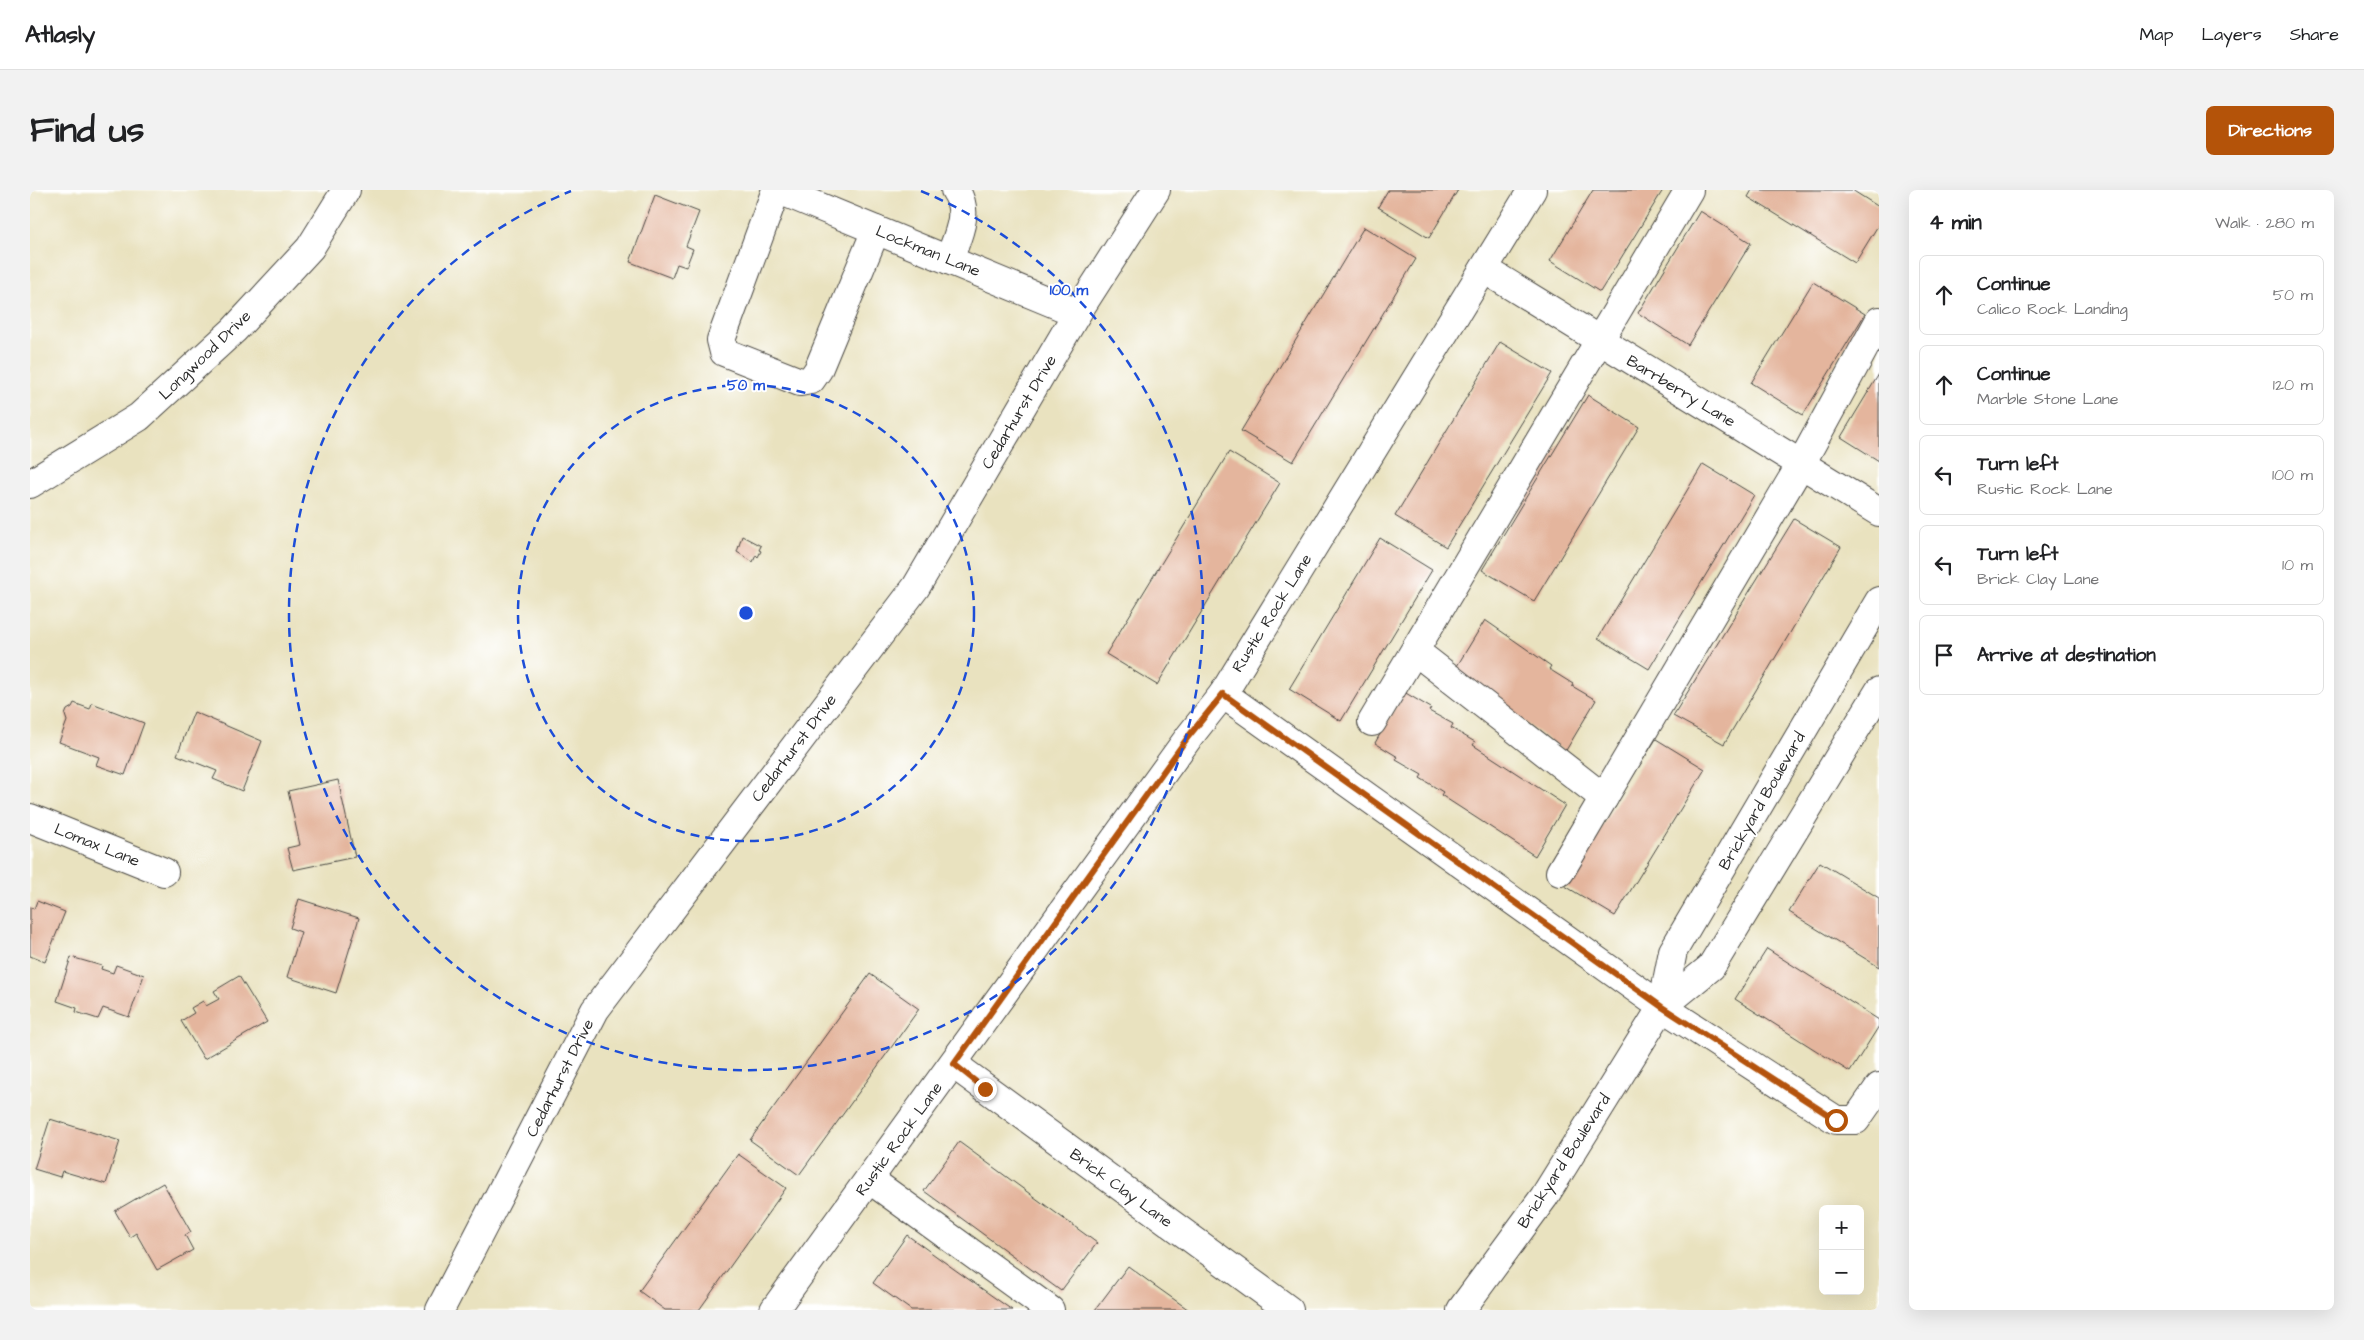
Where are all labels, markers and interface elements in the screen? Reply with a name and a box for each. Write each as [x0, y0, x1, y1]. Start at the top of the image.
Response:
text: Atlasly [25, 18, 95, 52]
text: Map [2139, 22, 2173, 47]
text: Layers [2201, 22, 2262, 47]
text: Share [2290, 22, 2339, 47]
text: Find us [30, 106, 144, 155]
button: Directions [2206, 106, 2334, 155]
text: 4 min [1929, 208, 1982, 237]
text: Walk · 280 m [2215, 212, 2314, 234]
street label: Lockman Lane [872, 220, 984, 282]
text: Continue [1977, 271, 2051, 298]
text: 100 m [1050, 280, 1089, 301]
icon: ahead [1930, 281, 1958, 309]
text: 50 m [2273, 284, 2313, 306]
text: Calico Rock Landing [1977, 298, 2128, 320]
street label: Longwood Drive [154, 305, 257, 405]
street label: Barrberry Lane [1622, 350, 1740, 433]
street label: Cedarhurst Drive [976, 351, 1062, 473]
text: Continue [1977, 361, 2051, 388]
icon: ahead [1930, 371, 1958, 399]
text: 120 m [2273, 374, 2313, 396]
text: 50 m [727, 375, 765, 396]
text: Marble Stone Lane [1977, 388, 2118, 410]
text: Turn left [1977, 451, 2058, 478]
icon: left [1930, 461, 1958, 489]
text: 100 m [2272, 464, 2313, 486]
text: Rustic Rock Lane [1977, 478, 2113, 500]
text: Turn left [1977, 541, 2058, 568]
street label: Rustic Rock Lane [1227, 549, 1317, 676]
icon: left [1930, 551, 1958, 579]
text: 10 m [2282, 554, 2313, 576]
text: Brick Clay Lane [1977, 568, 2099, 590]
centre of rings [737, 604, 755, 622]
icon: arrive [1930, 641, 1958, 669]
text: Arrive at destination [1977, 642, 2156, 669]
street label: Cedarhurst Drive [746, 689, 842, 806]
street label: Brickyard Boulevard [1713, 728, 1811, 875]
street label: Lomax Lane [51, 818, 143, 872]
street label: Cedarhurst Drive [521, 1015, 599, 1141]
street label: Rustic Rock Lane [850, 1077, 948, 1200]
route end [974, 1078, 997, 1101]
street label: Brickyard Boulevard [1512, 1090, 1617, 1233]
route start [1825, 1109, 1848, 1132]
street label: Brick Clay Lane [1065, 1143, 1177, 1234]
map controls [1819, 1205, 1864, 1295]
button: + [1819, 1205, 1864, 1250]
button: − [1819, 1250, 1864, 1295]

